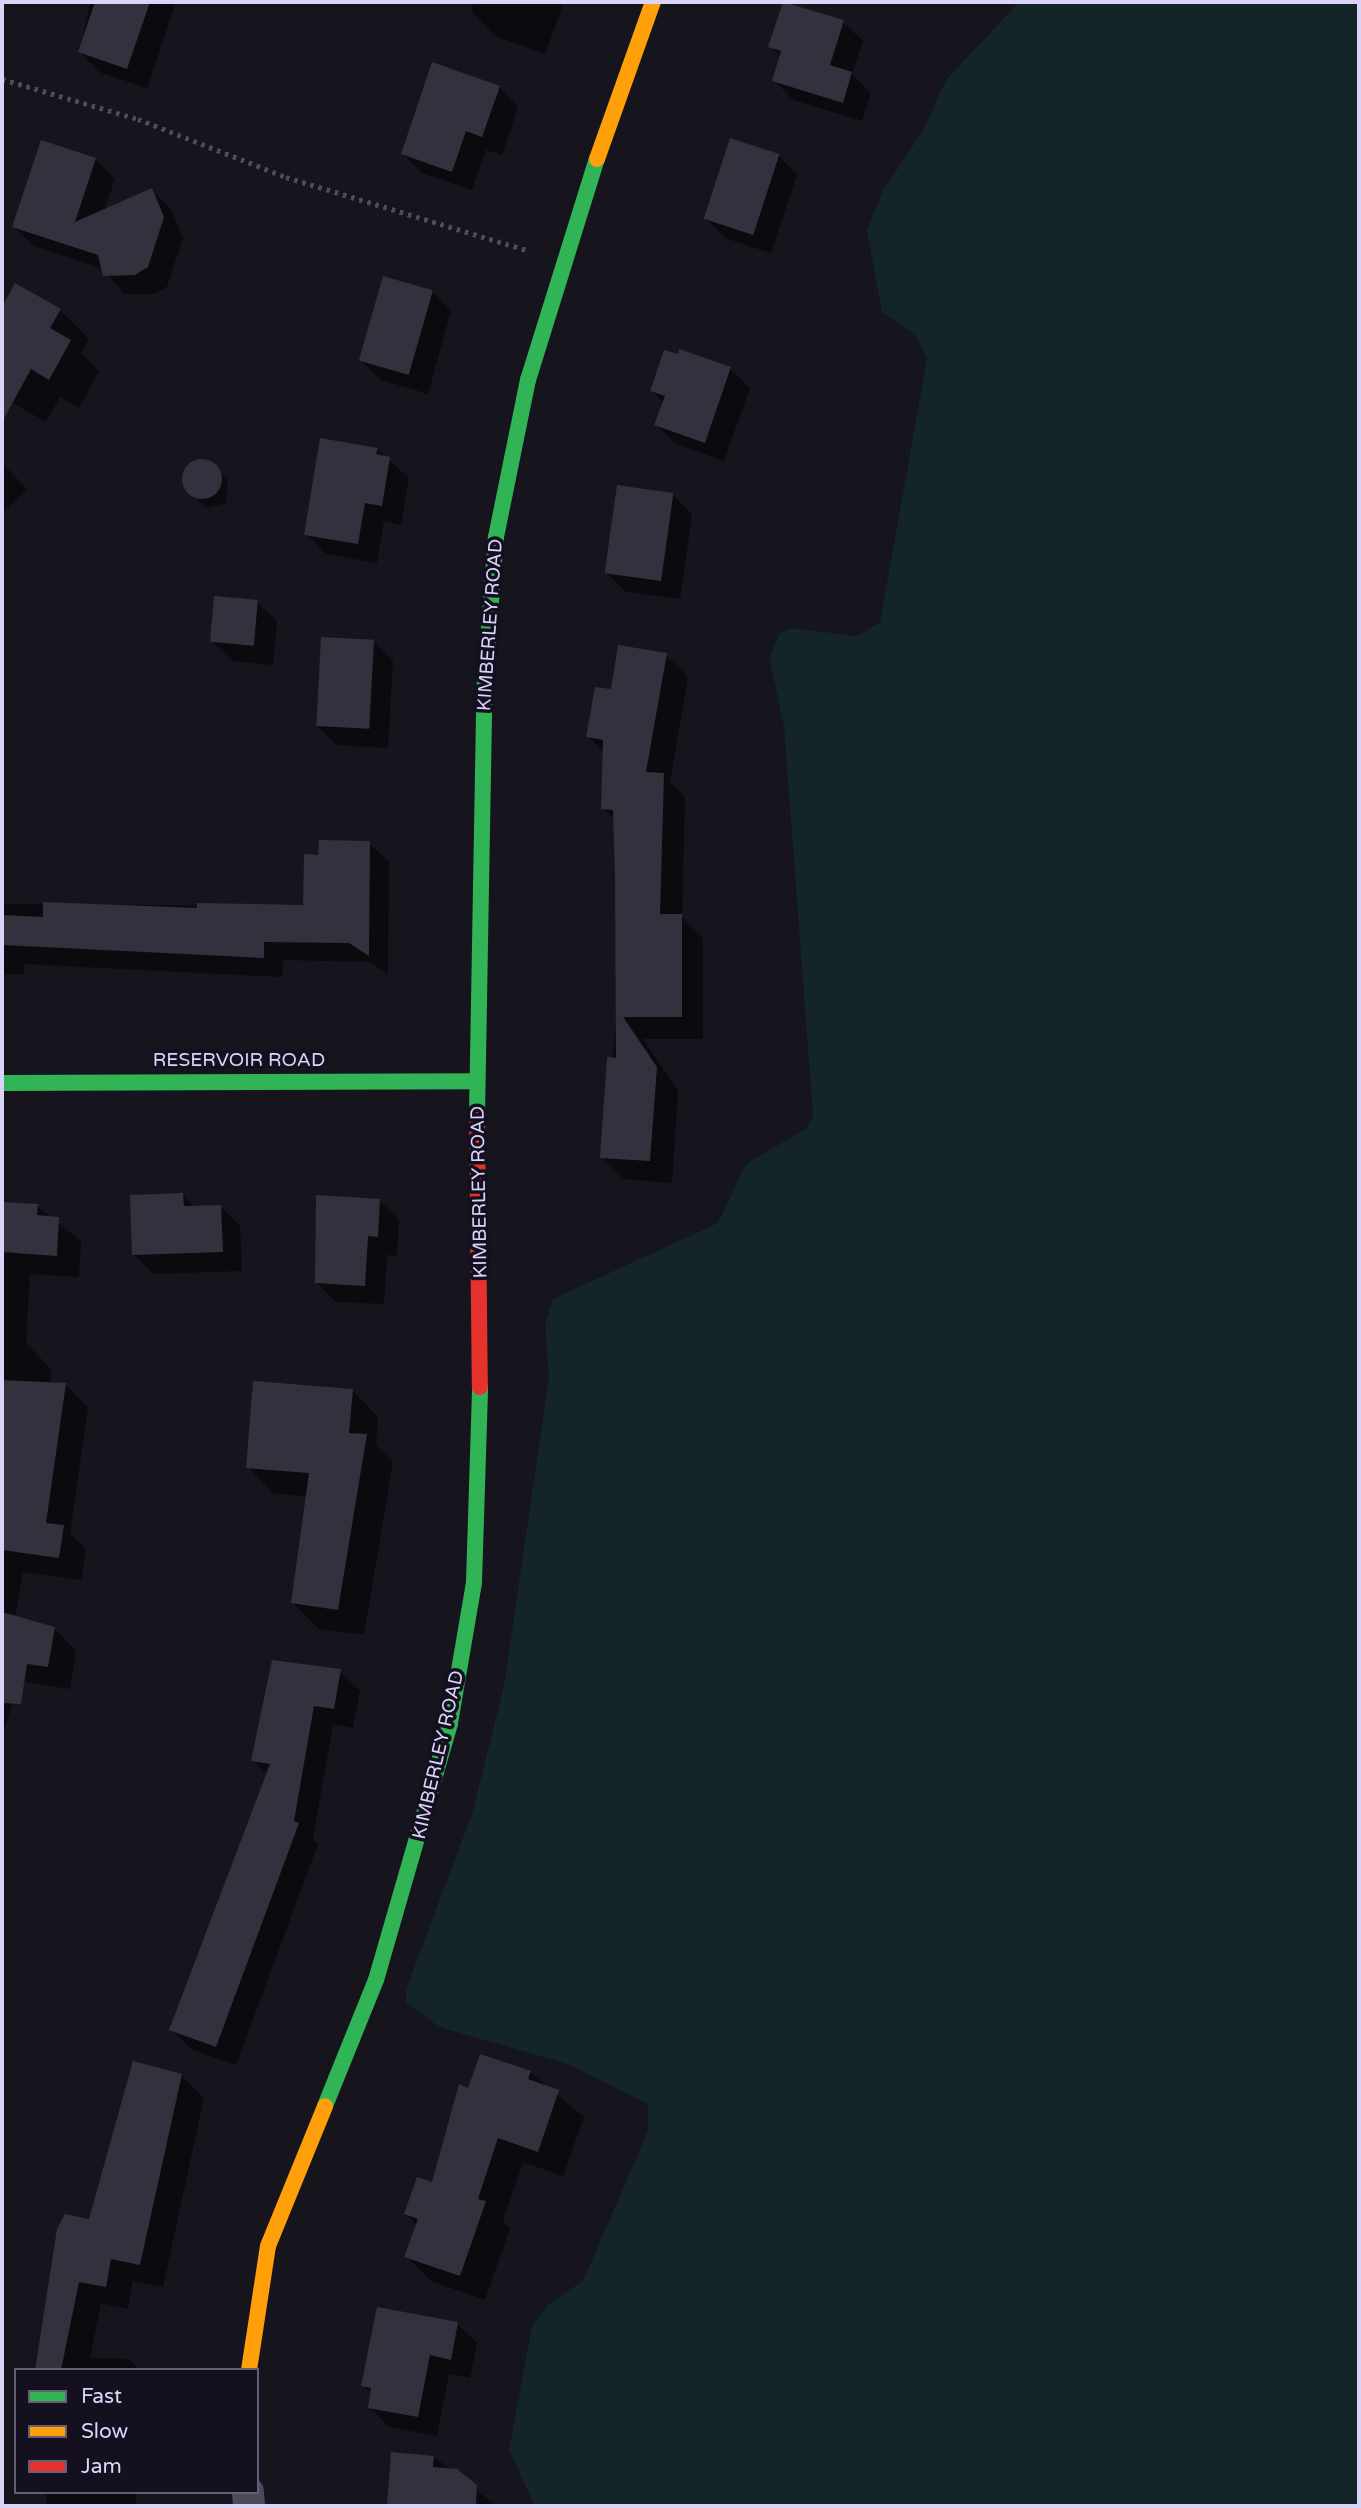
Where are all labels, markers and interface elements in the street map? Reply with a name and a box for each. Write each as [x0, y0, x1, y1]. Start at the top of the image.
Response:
street label: KIMBERLEY ROAD [474, 538, 508, 712]
street label: RESERVOIR ROAD [153, 1050, 325, 1072]
street label: KIMBERLEY ROAD [467, 1106, 493, 1278]
street label: KIMBERLEY ROAD [408, 1668, 470, 1842]
legend [14, 2368, 259, 2494]
text: Fast [81, 2384, 122, 2409]
text: Slow [81, 2419, 128, 2444]
text: Jam [81, 2454, 122, 2479]

